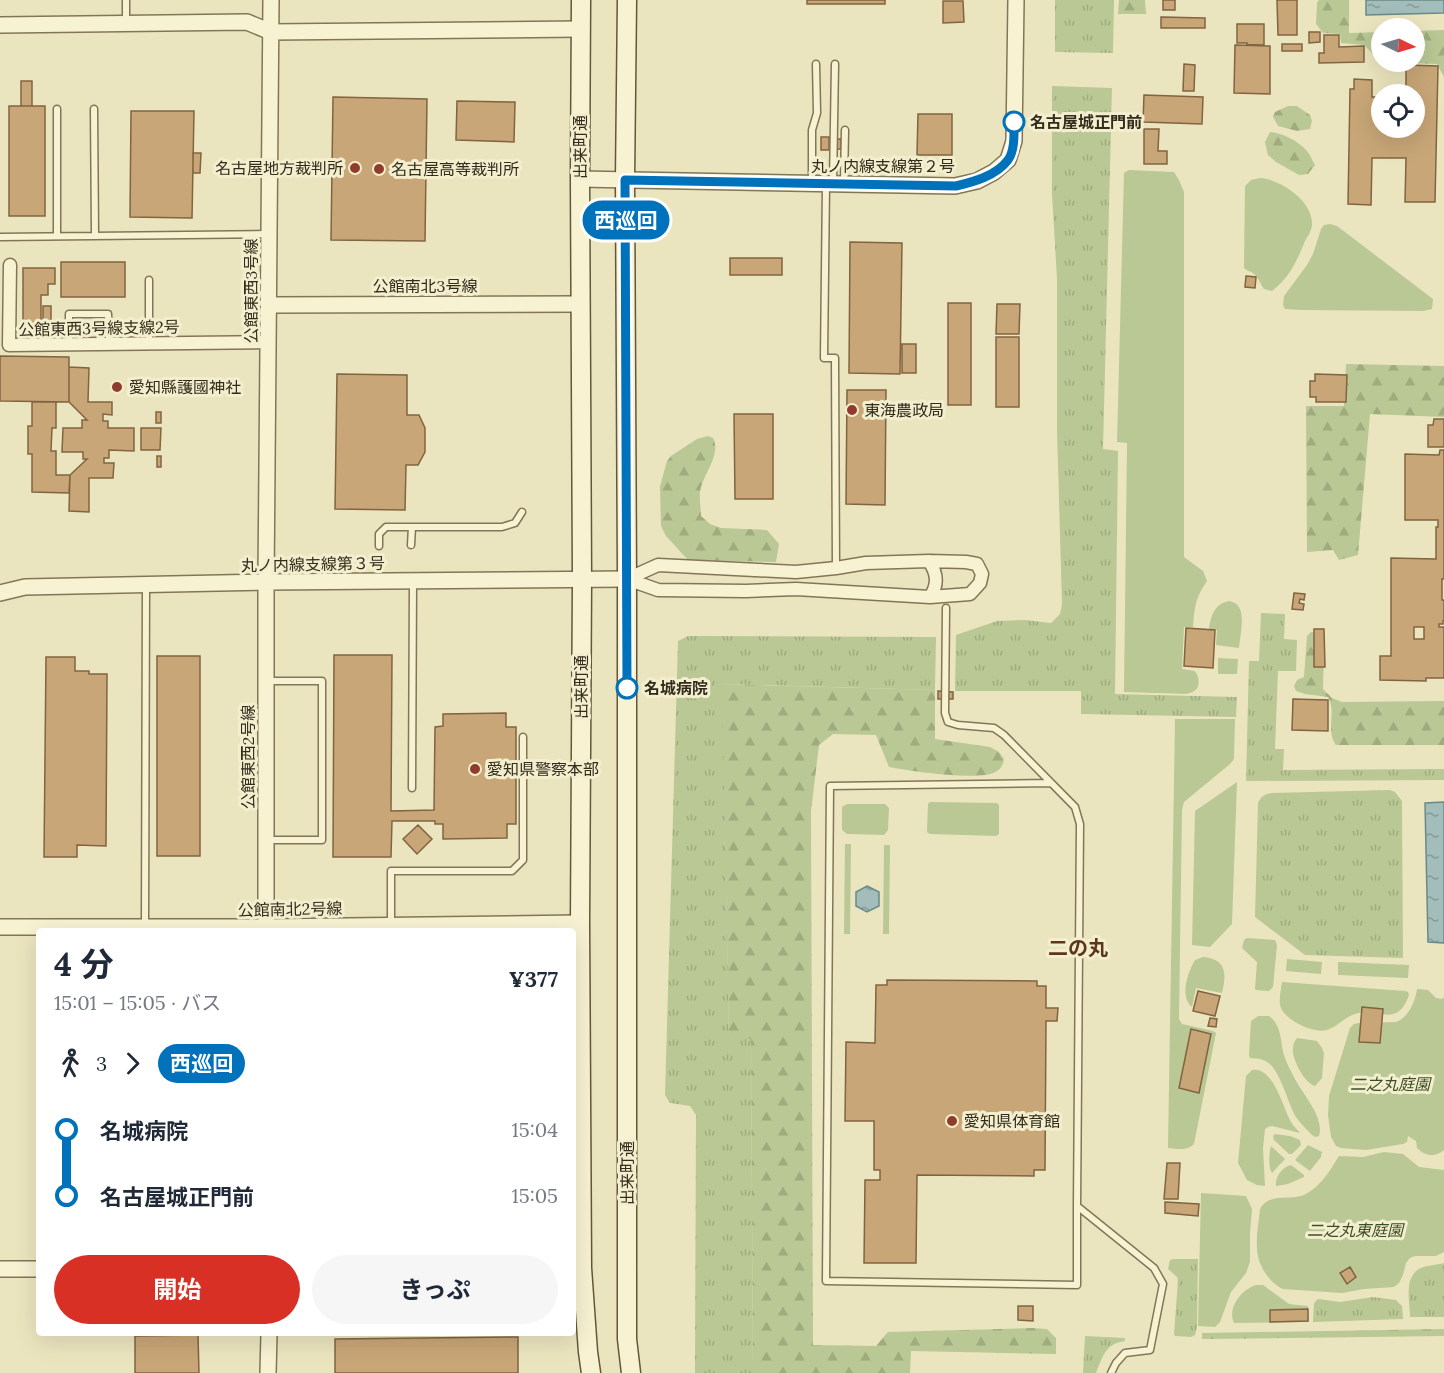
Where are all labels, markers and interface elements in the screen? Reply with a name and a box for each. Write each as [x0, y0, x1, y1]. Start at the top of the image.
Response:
north arrow [1371, 18, 1425, 72]
map controls [1371, 18, 1425, 138]
button: locate [1371, 84, 1425, 138]
marker: 名古屋城正門前 [1003, 111, 1025, 133]
place label: 名古屋城正門前 [1030, 112, 1142, 132]
street label: 出来町通 [570, 115, 590, 179]
street label: 丸ノ内線支線第２号 [811, 156, 955, 176]
place label: 名古屋地方裁判所 [215, 158, 343, 178]
place label: 名古屋高等裁判所 [391, 159, 519, 179]
marker: 名古屋地方裁判所 [348, 161, 362, 175]
marker: 名古屋高等裁判所 [372, 162, 386, 176]
line badge: 西巡回 [592, 200, 660, 240]
text: 西巡回 [595, 207, 658, 234]
street label: 公館東西3号線 [241, 239, 261, 343]
street label: 公館南北3号線 [373, 276, 477, 296]
street label: 公館東西3号線支線2号 [18, 317, 180, 339]
place label: 愛知縣護國神社 [129, 377, 241, 397]
marker: 愛知縣護國神社 [110, 380, 124, 394]
place label: 東海農政局 [864, 400, 944, 420]
marker: 東海農政局 [845, 403, 859, 417]
street label: 丸ノ内線支線第３号 [241, 553, 385, 575]
street label: 出来町通 [571, 655, 591, 719]
marker: 名城病院 [616, 677, 638, 699]
place label: 名城病院 [644, 678, 708, 698]
street label: 公館東西2号線 [238, 705, 258, 809]
place label: 愛知県警察本部 [487, 759, 599, 779]
marker: 愛知県警察本部 [468, 762, 482, 776]
street label: 公館南北2号線 [238, 898, 342, 920]
district label: 二の丸 [1048, 935, 1108, 960]
text: 4 分 [54, 943, 114, 985]
text: ¥377 [509, 965, 558, 993]
text: 15:01 – 15:05 · バス [54, 990, 221, 1015]
icon: walk [54, 1047, 87, 1080]
icon: forward [116, 1047, 149, 1080]
text: 西巡回 [170, 1050, 233, 1077]
text: 3 [96, 1051, 107, 1076]
park label: 二之丸庭園 [1350, 1074, 1432, 1094]
place label: 愛知県体育館 [964, 1111, 1060, 1131]
marker: 愛知県体育館 [945, 1114, 959, 1128]
text: 名城病院 [100, 1117, 188, 1145]
text: 15:04 [512, 1117, 558, 1142]
street label: 出来町通 [617, 1141, 637, 1205]
text: 名古屋城正門前 [100, 1183, 254, 1211]
text: 15:05 [512, 1183, 558, 1208]
park label: 二之丸東庭園 [1307, 1220, 1405, 1240]
button: 開始 [54, 1255, 300, 1324]
button: きっぷ [312, 1255, 558, 1324]

